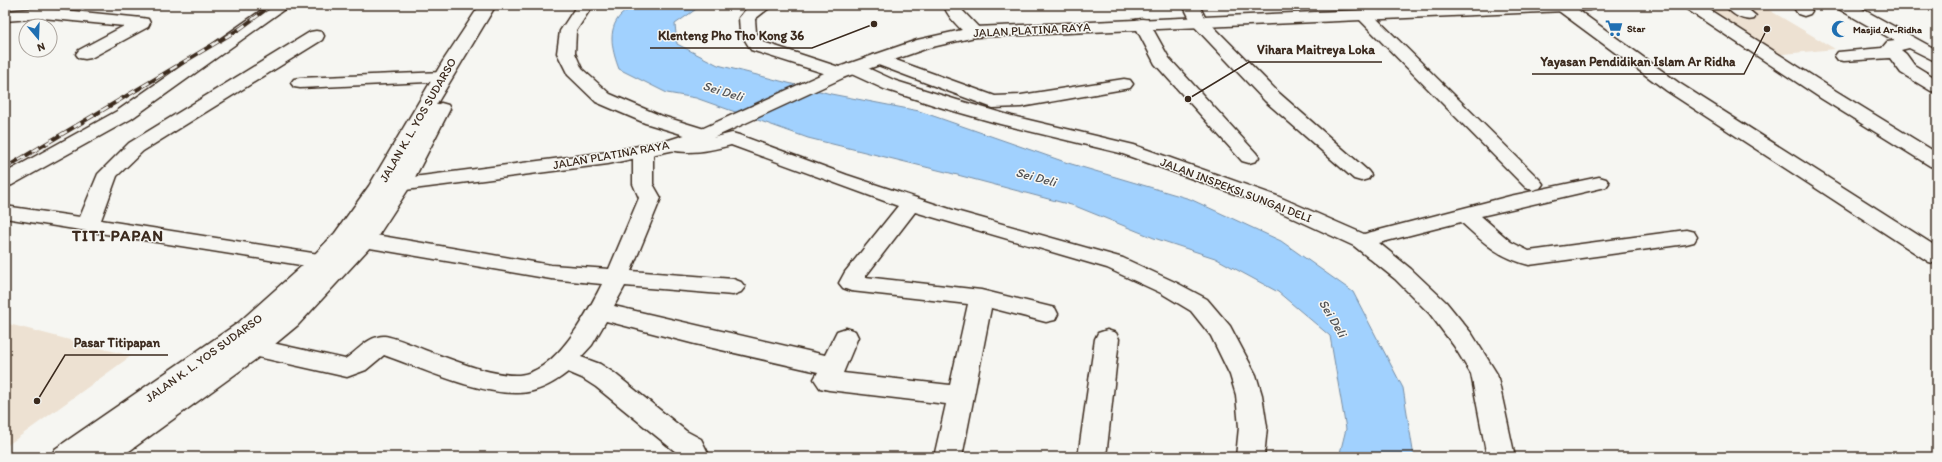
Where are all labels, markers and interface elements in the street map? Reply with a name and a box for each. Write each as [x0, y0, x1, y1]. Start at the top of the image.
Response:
north arrow [18, 18, 58, 58]
supermarket icon: Star [1604, 18, 1624, 38]
mosque icon: Masjid Ar-Ridha [1830, 19, 1850, 39]
street label: JALAN PLATINA RAYA [973, 20, 1091, 40]
place label: Star [1627, 22, 1646, 35]
callout: Klenteng Pho Tho Kong 36 [650, 23, 812, 48]
place label: Masjid Ar-Ridha [1853, 23, 1922, 36]
text: Klenteng Pho Tho Kong 36 [658, 28, 804, 44]
callout: Vihara Maitreya Loka [1249, 37, 1382, 62]
text: N [35, 40, 47, 54]
text: Vihara Maitreya Loka [1257, 42, 1375, 58]
callout: Yayasan Pendidikan Islam Ar Ridha [1532, 49, 1744, 74]
text: Yayasan Pendidikan Islam Ar Ridha [1539, 54, 1736, 70]
street label: JALAN K. L. YOS SUDARSO [377, 55, 459, 185]
water label: Sei Deli [701, 78, 747, 105]
street label: JALAN PLATINA RAYA [552, 138, 671, 172]
street label: JALAN INSPEKSI SUNGAI DELI [1158, 155, 1314, 225]
water label: Sei Deli [1014, 164, 1059, 190]
district label: TITI PAPAN [71, 226, 164, 245]
water label: Sei Deli [1316, 296, 1351, 341]
street label: JALAN K. L. YOS SUDARSO [143, 311, 265, 405]
callout: Pasar Titipapan [65, 330, 168, 355]
text: Pasar Titipapan [74, 335, 161, 351]

